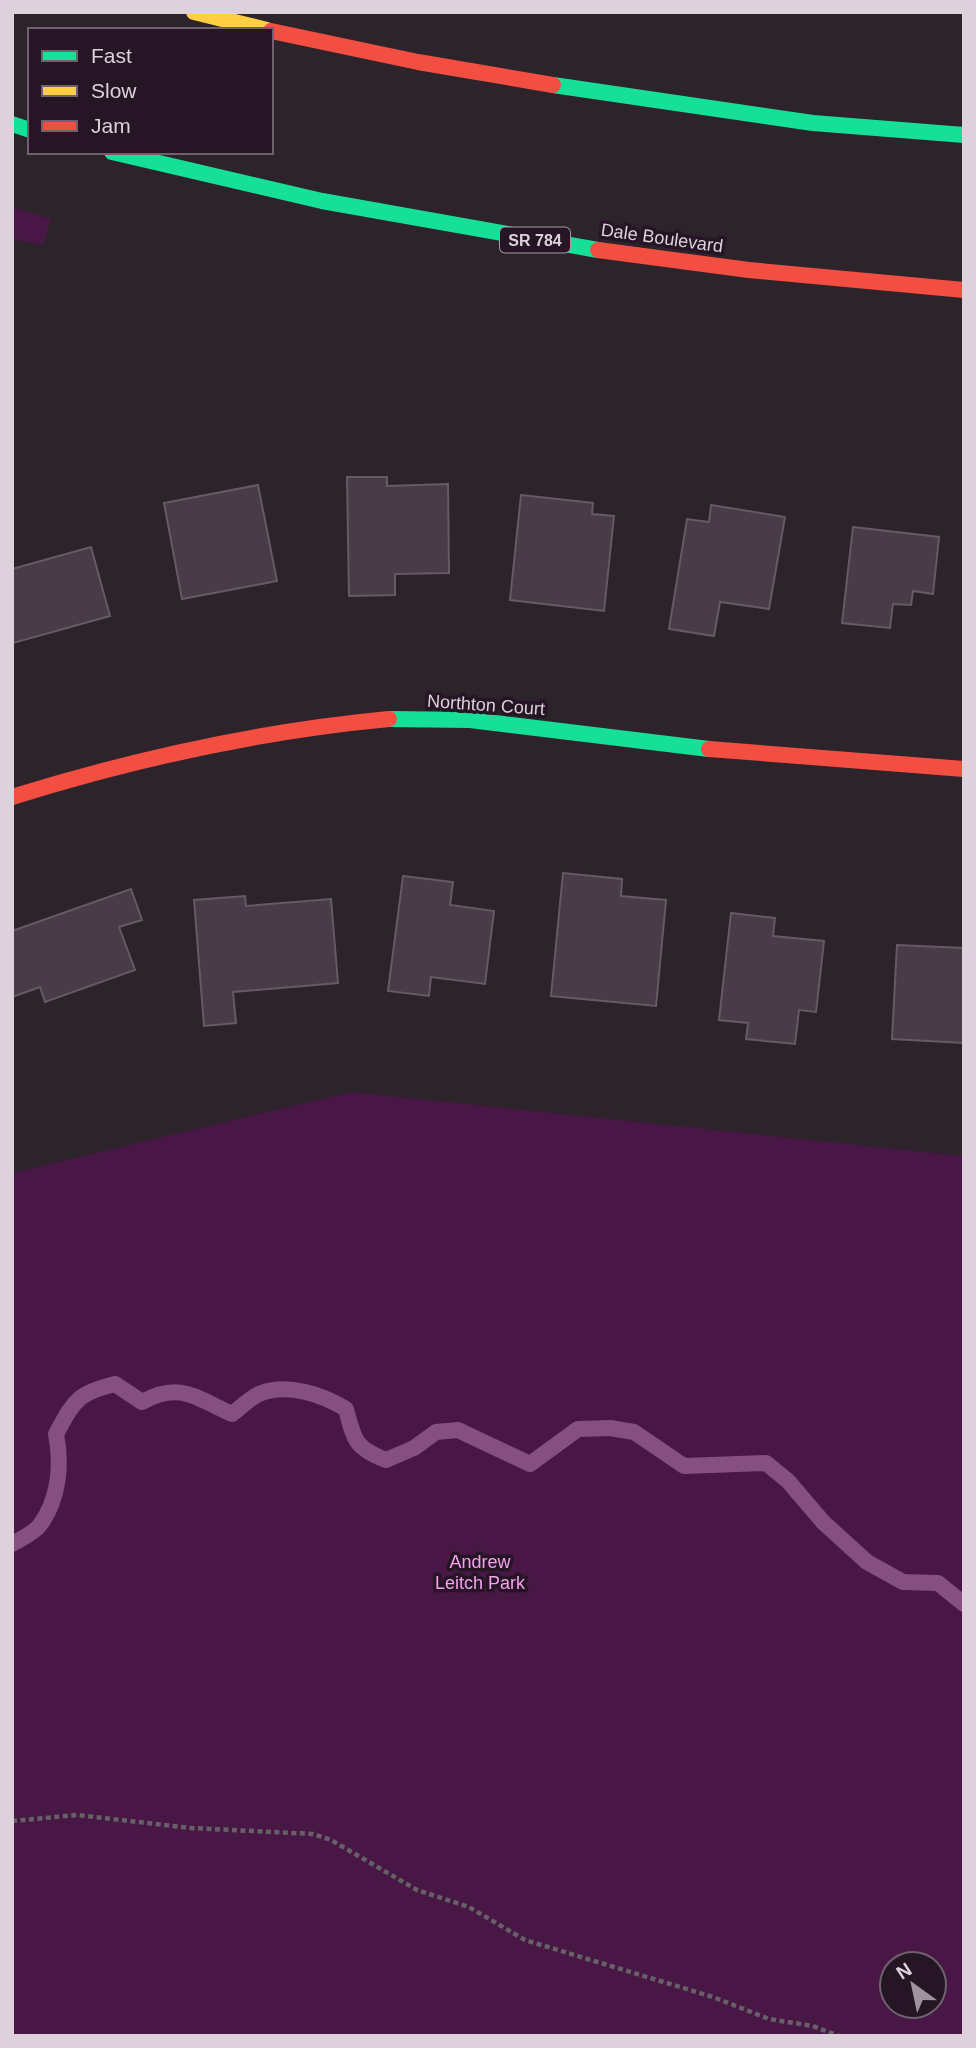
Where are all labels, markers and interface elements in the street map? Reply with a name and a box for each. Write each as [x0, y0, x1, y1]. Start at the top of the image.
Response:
legend [28, 28, 273, 154]
text: Fast [91, 44, 132, 67]
text: Slow [91, 79, 137, 102]
text: Jam [91, 114, 131, 137]
street label: Dale Boulevard [600, 220, 724, 256]
road number: SR 784 [500, 228, 570, 252]
street label: Northton Court [426, 691, 546, 719]
park label: Andrew Leitch Park [435, 1552, 526, 1593]
north arrow [878, 1950, 948, 2020]
text: N [893, 1959, 915, 1984]

